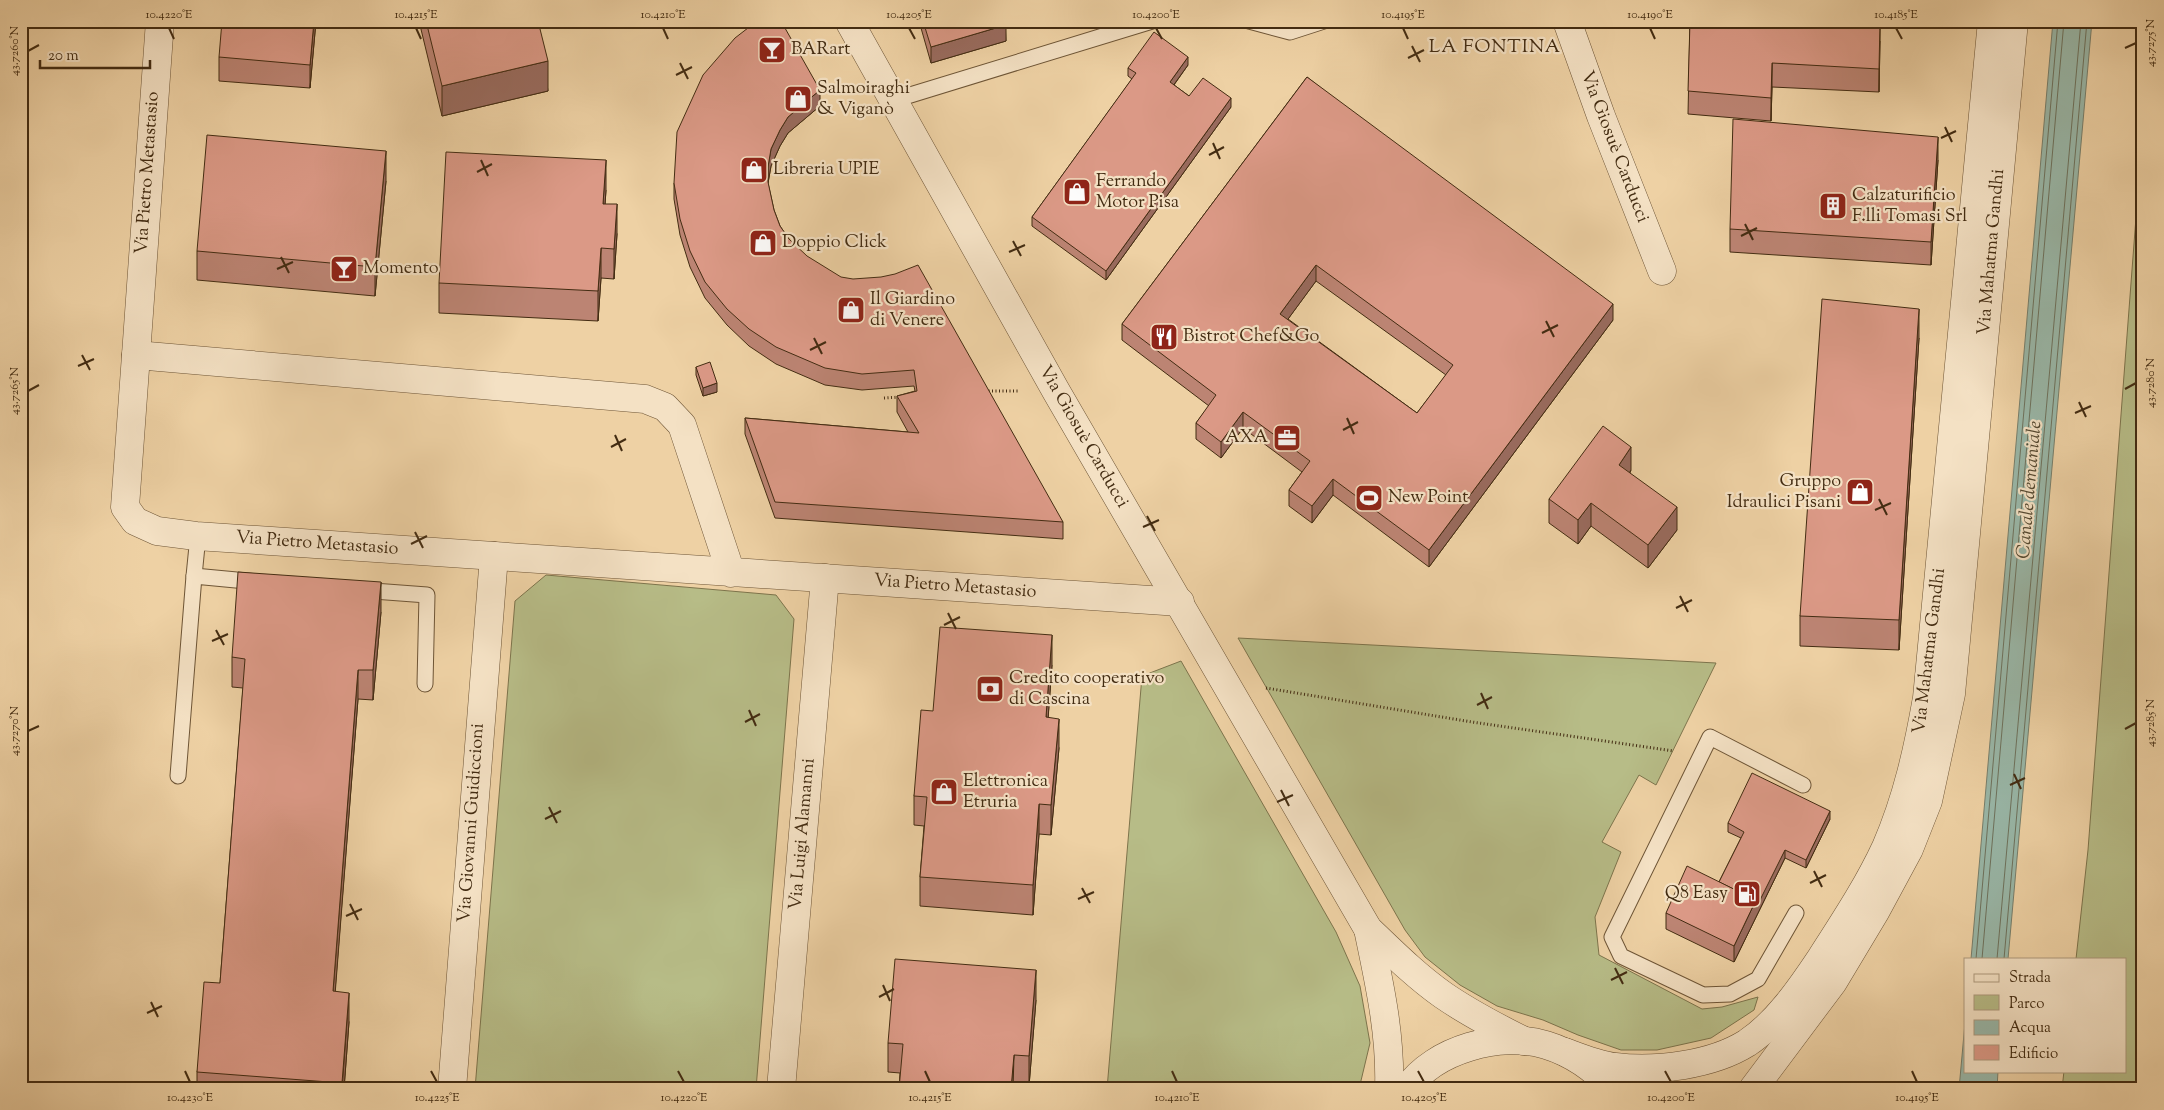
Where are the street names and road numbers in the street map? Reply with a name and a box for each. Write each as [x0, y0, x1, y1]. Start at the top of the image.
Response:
street label: Via Giosuè Carducci [1573, 67, 1655, 227]
street label: Via Pietro Metastasio [129, 91, 167, 255]
street label: Via Mahatma Gandhi [1972, 168, 2012, 336]
street label: Via Giosuè Carducci [1032, 361, 1134, 513]
street label: Via Pietro Metastasio [235, 525, 399, 563]
street label: Via Mahatma Gandhi [1907, 567, 1953, 735]
street label: Via Pietro Metastasio [873, 568, 1037, 606]
street label: Via Giovanni Guidiccioni [452, 722, 492, 924]
street label: Via Luigi Alamanni [783, 757, 823, 911]

